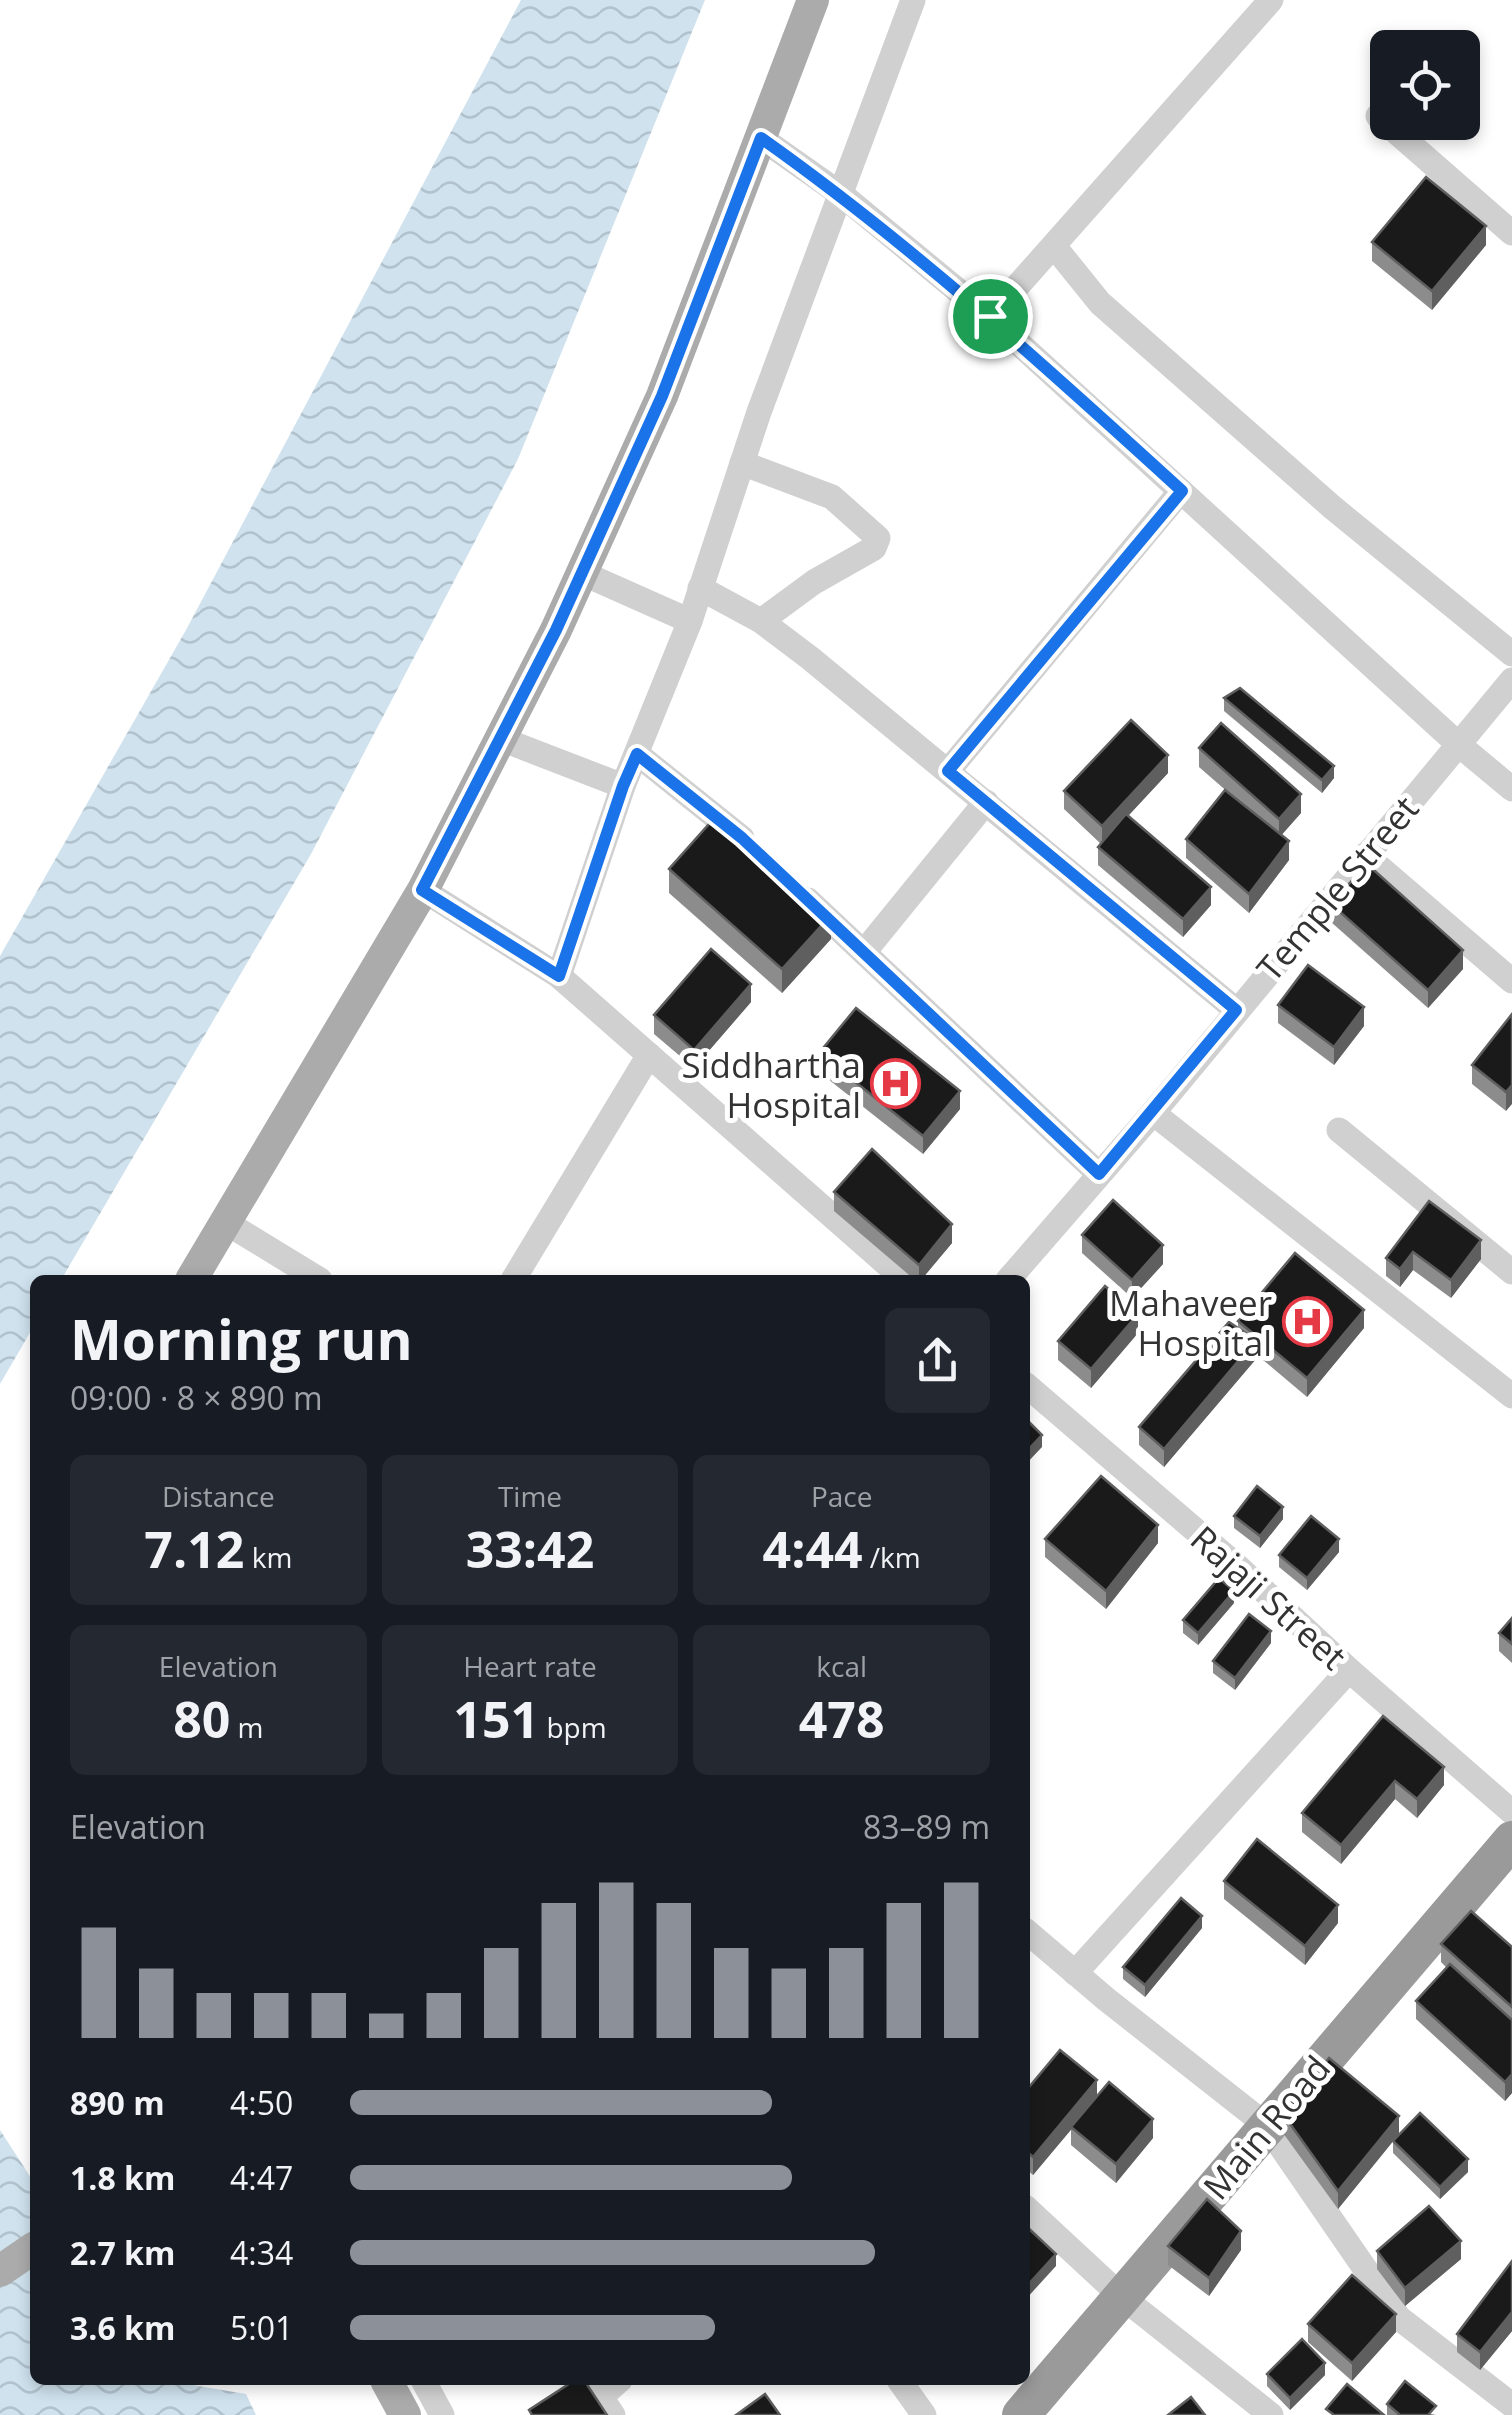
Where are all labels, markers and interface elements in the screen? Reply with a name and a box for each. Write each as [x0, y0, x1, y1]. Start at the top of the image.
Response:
map controls [1370, 30, 1480, 140]
button: locate [1370, 30, 1480, 140]
pin [948, 274, 1033, 359]
icon: arrive [963, 289, 1018, 344]
street label: Temple Street [1246, 786, 1428, 990]
place label: Siddhartha Hospital [682, 1041, 861, 1128]
hospital icon: Siddhartha Hospital [870, 1058, 922, 1110]
place label: Mahaveer Hospital [1109, 1279, 1272, 1366]
hospital icon: Mahaveer Hospital [1281, 1296, 1333, 1348]
text: Morning run [70, 1301, 413, 1376]
button: share [885, 1308, 990, 1413]
text: 09:00 · 8 × 890 m [70, 1376, 323, 1419]
text: Distance [162, 1477, 275, 1515]
text: Time [498, 1477, 562, 1515]
text: Pace [811, 1477, 872, 1515]
text: 7.12 [144, 1515, 244, 1583]
text: 33:42 [466, 1515, 594, 1583]
text: 4:44 [763, 1515, 863, 1583]
street label: Rajaji Street [1181, 1515, 1357, 1679]
text: km [244, 1538, 292, 1576]
text: /km [863, 1538, 921, 1576]
text: Elevation [159, 1647, 278, 1685]
text: Heart rate [463, 1647, 597, 1685]
text: kcal [816, 1647, 867, 1685]
text: 80 [173, 1685, 230, 1753]
text: 151 [453, 1685, 539, 1753]
text: 478 [799, 1685, 885, 1753]
text: m [230, 1708, 264, 1746]
text: bpm [539, 1708, 607, 1746]
text: Elevation [70, 1805, 206, 1848]
text: 83–89 m [863, 1805, 990, 1848]
street label: Main Road [1192, 2045, 1340, 2209]
text: 890 m [70, 2081, 165, 2124]
text: 4:50 [230, 2081, 293, 2124]
text: 1.8 km [70, 2156, 175, 2199]
text: 4:47 [230, 2156, 293, 2199]
text: 2.7 km [70, 2231, 175, 2274]
text: 4:34 [230, 2231, 293, 2274]
text: 3.6 km [70, 2306, 175, 2349]
text: 5:01 [230, 2306, 293, 2349]

